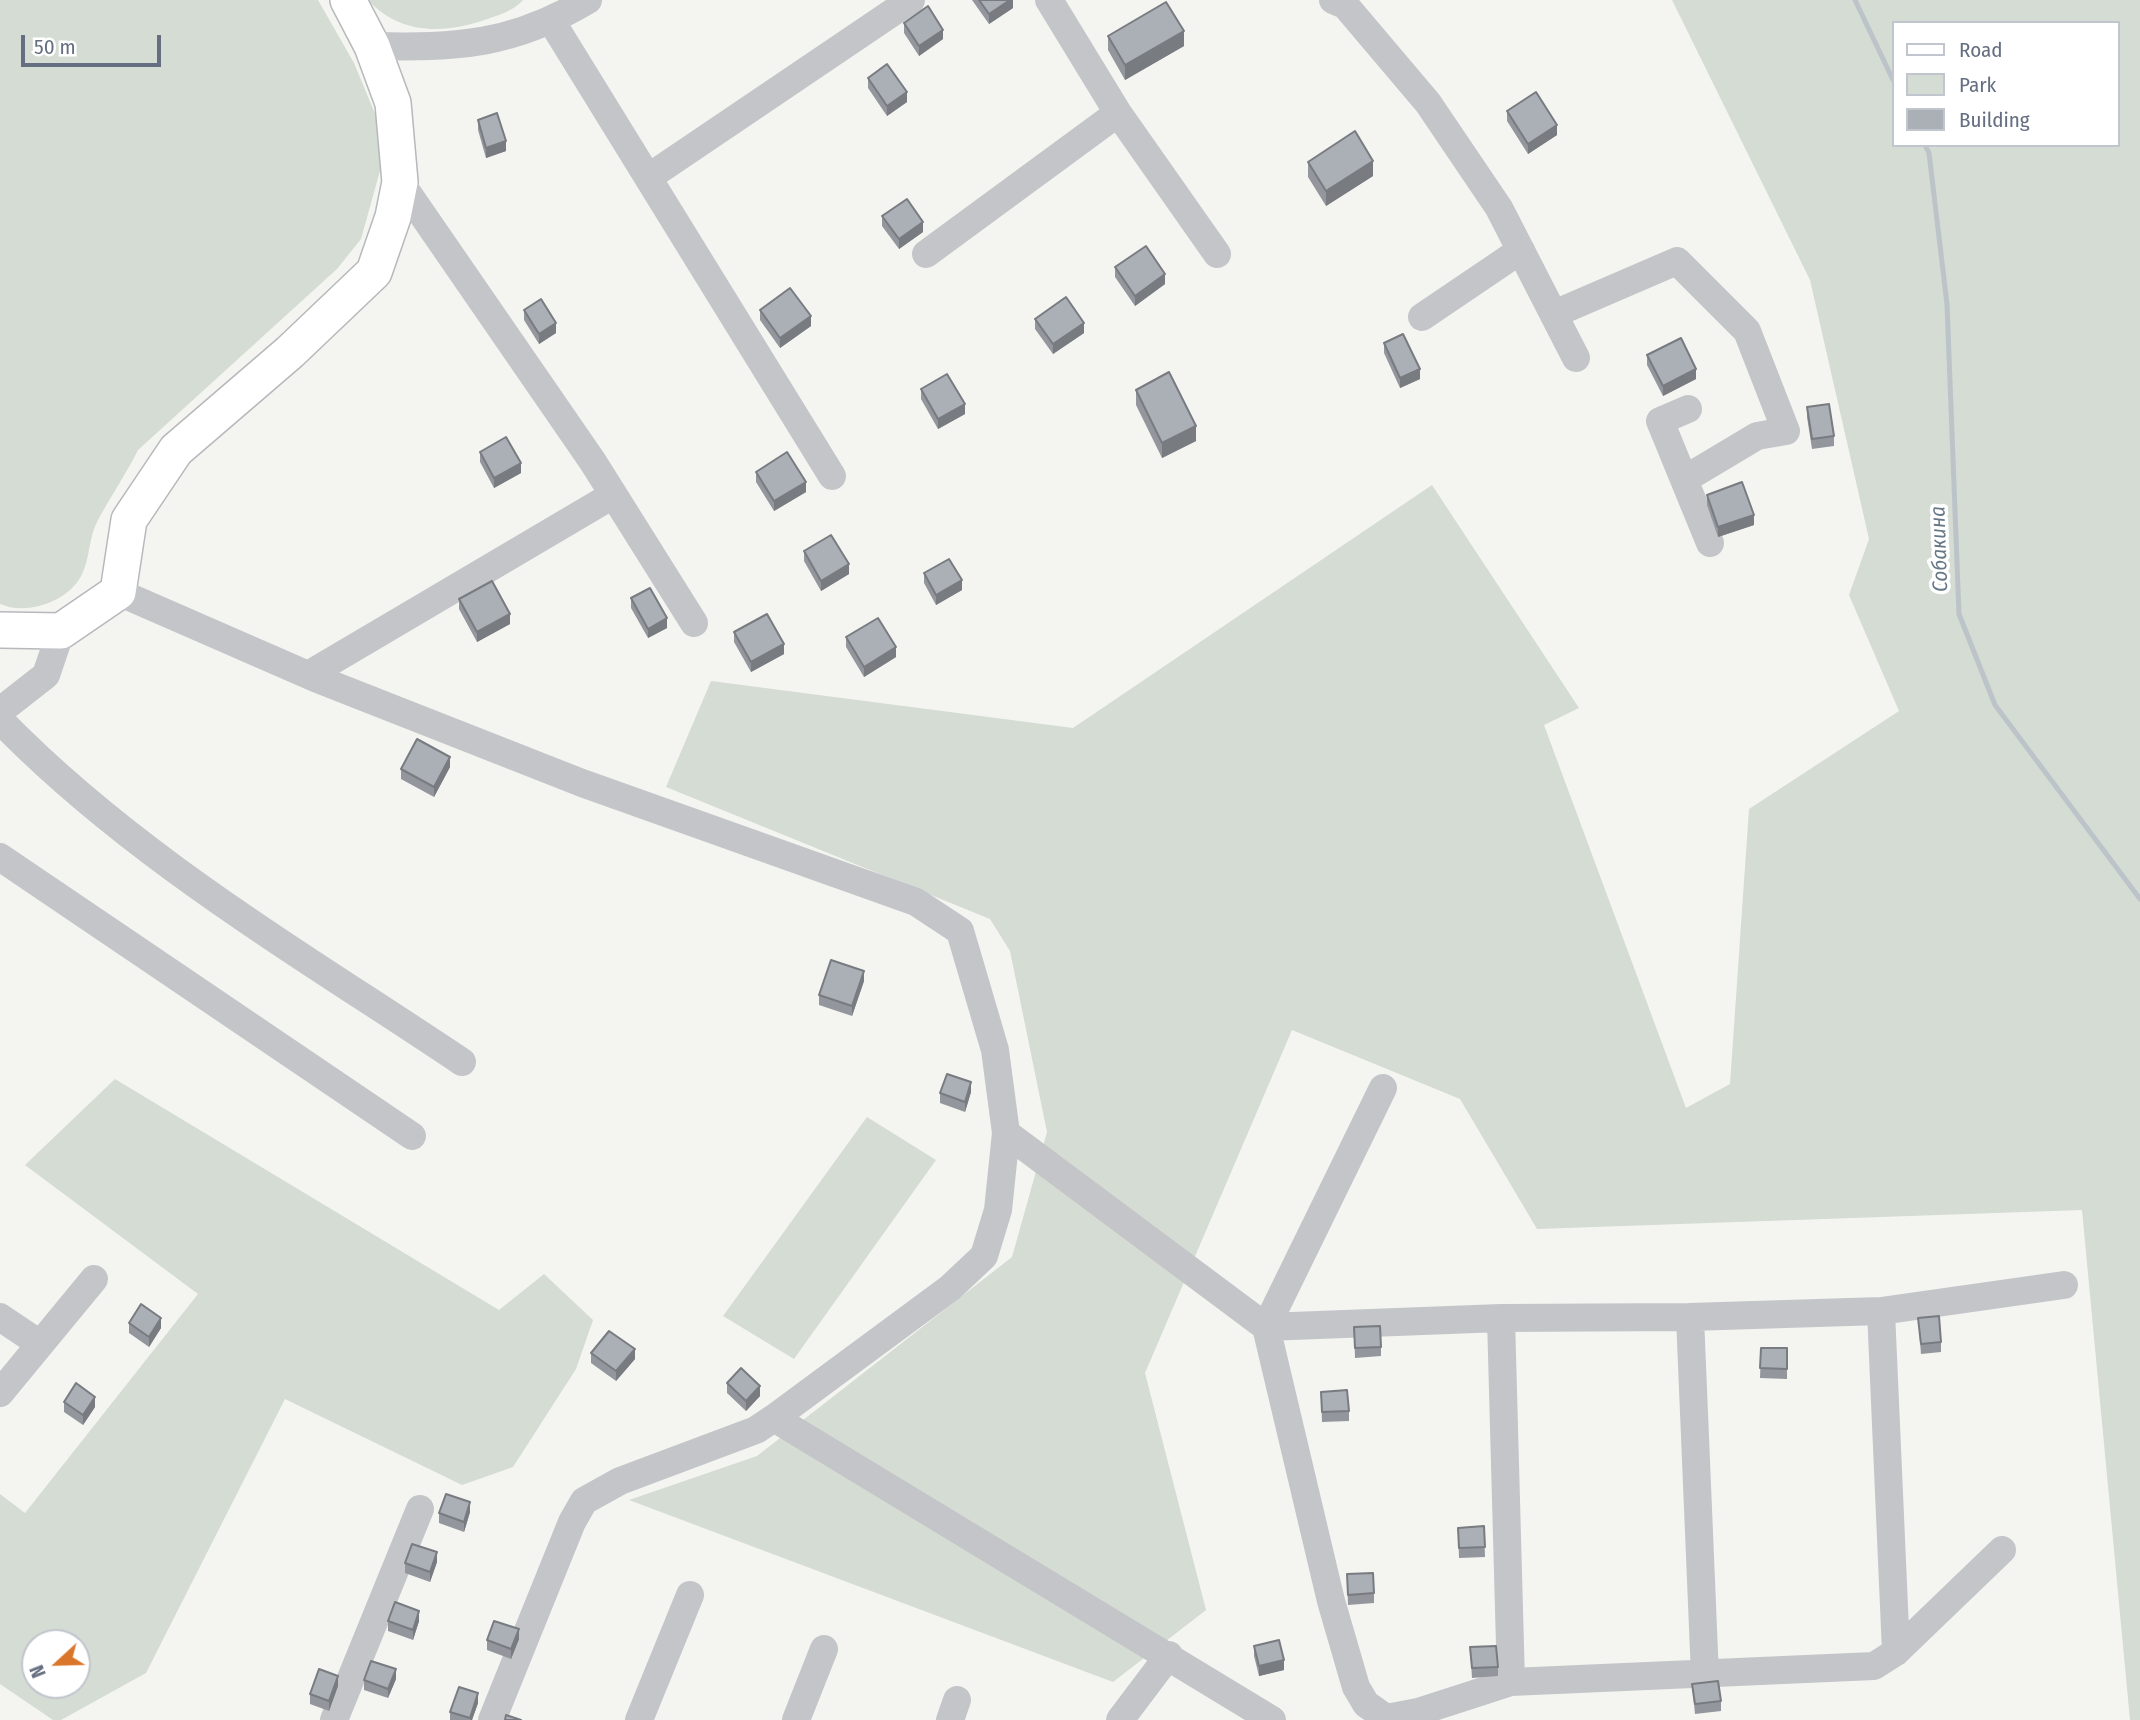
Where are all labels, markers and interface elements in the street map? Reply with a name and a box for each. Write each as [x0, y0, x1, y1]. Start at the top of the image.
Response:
scale bar [24, 21, 164, 65]
legend [1892, 21, 2119, 147]
text: 50 m [34, 34, 76, 60]
text: Road [1959, 37, 2003, 63]
text: Park [1959, 72, 1996, 98]
text: Building [1959, 107, 2030, 133]
water label: Собакина [1926, 506, 1954, 592]
north arrow [21, 1629, 91, 1699]
text: N [25, 1662, 51, 1681]

